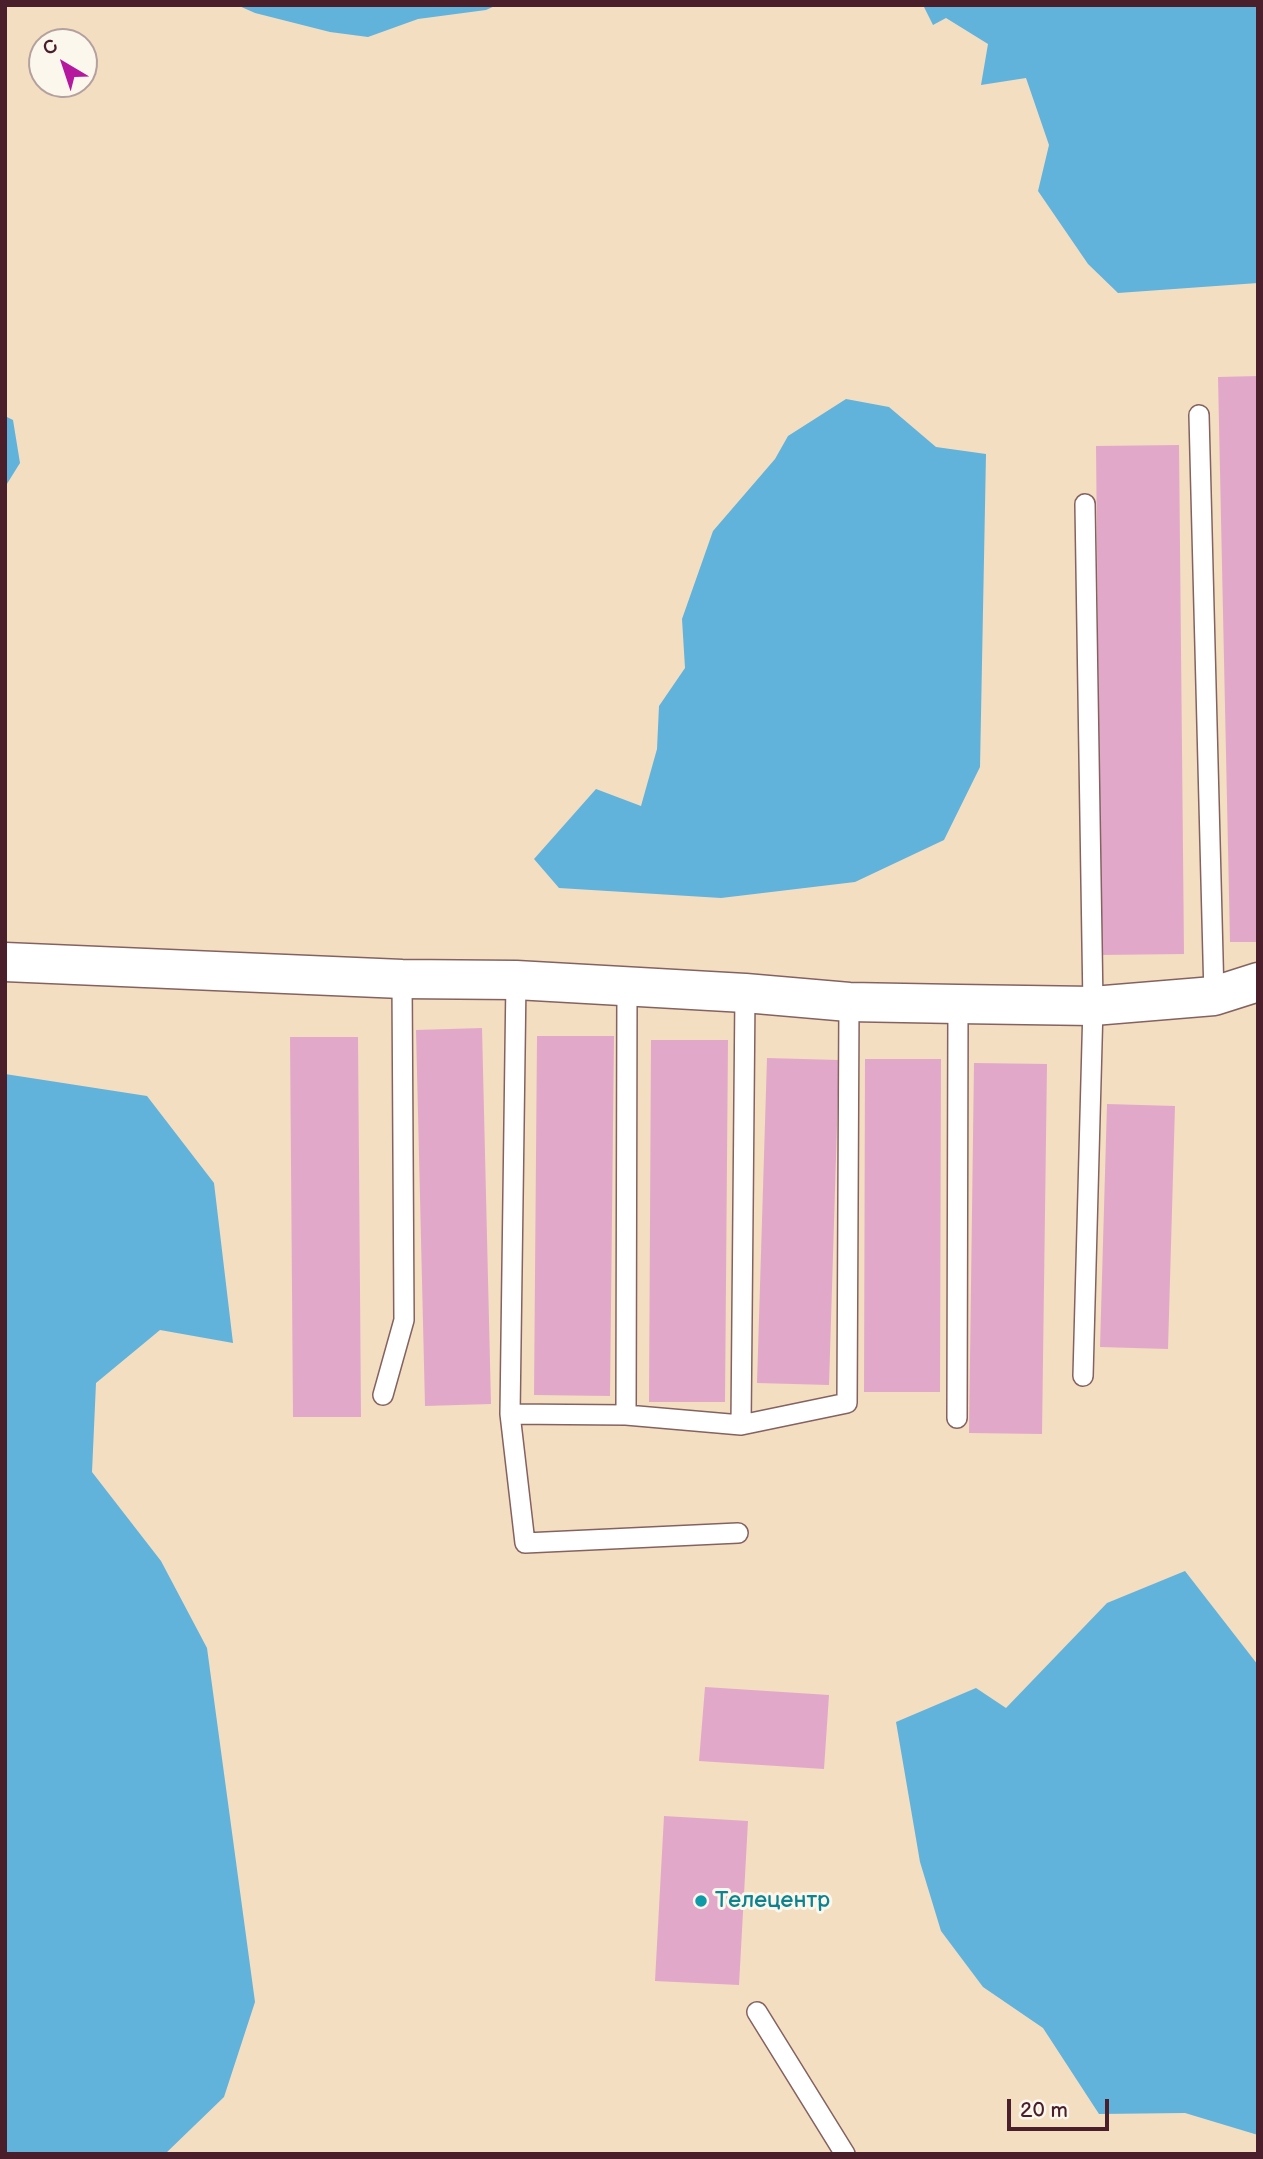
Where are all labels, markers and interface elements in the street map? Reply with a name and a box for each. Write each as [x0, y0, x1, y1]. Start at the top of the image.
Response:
north arrow [28, 28, 98, 98]
text: С [38, 35, 63, 61]
place label: Телецентр [715, 1887, 830, 1915]
marker: Телецентр [693, 1893, 709, 1909]
scale bar [1011, 2086, 1112, 2130]
text: 20 m [1020, 2098, 1068, 2123]

